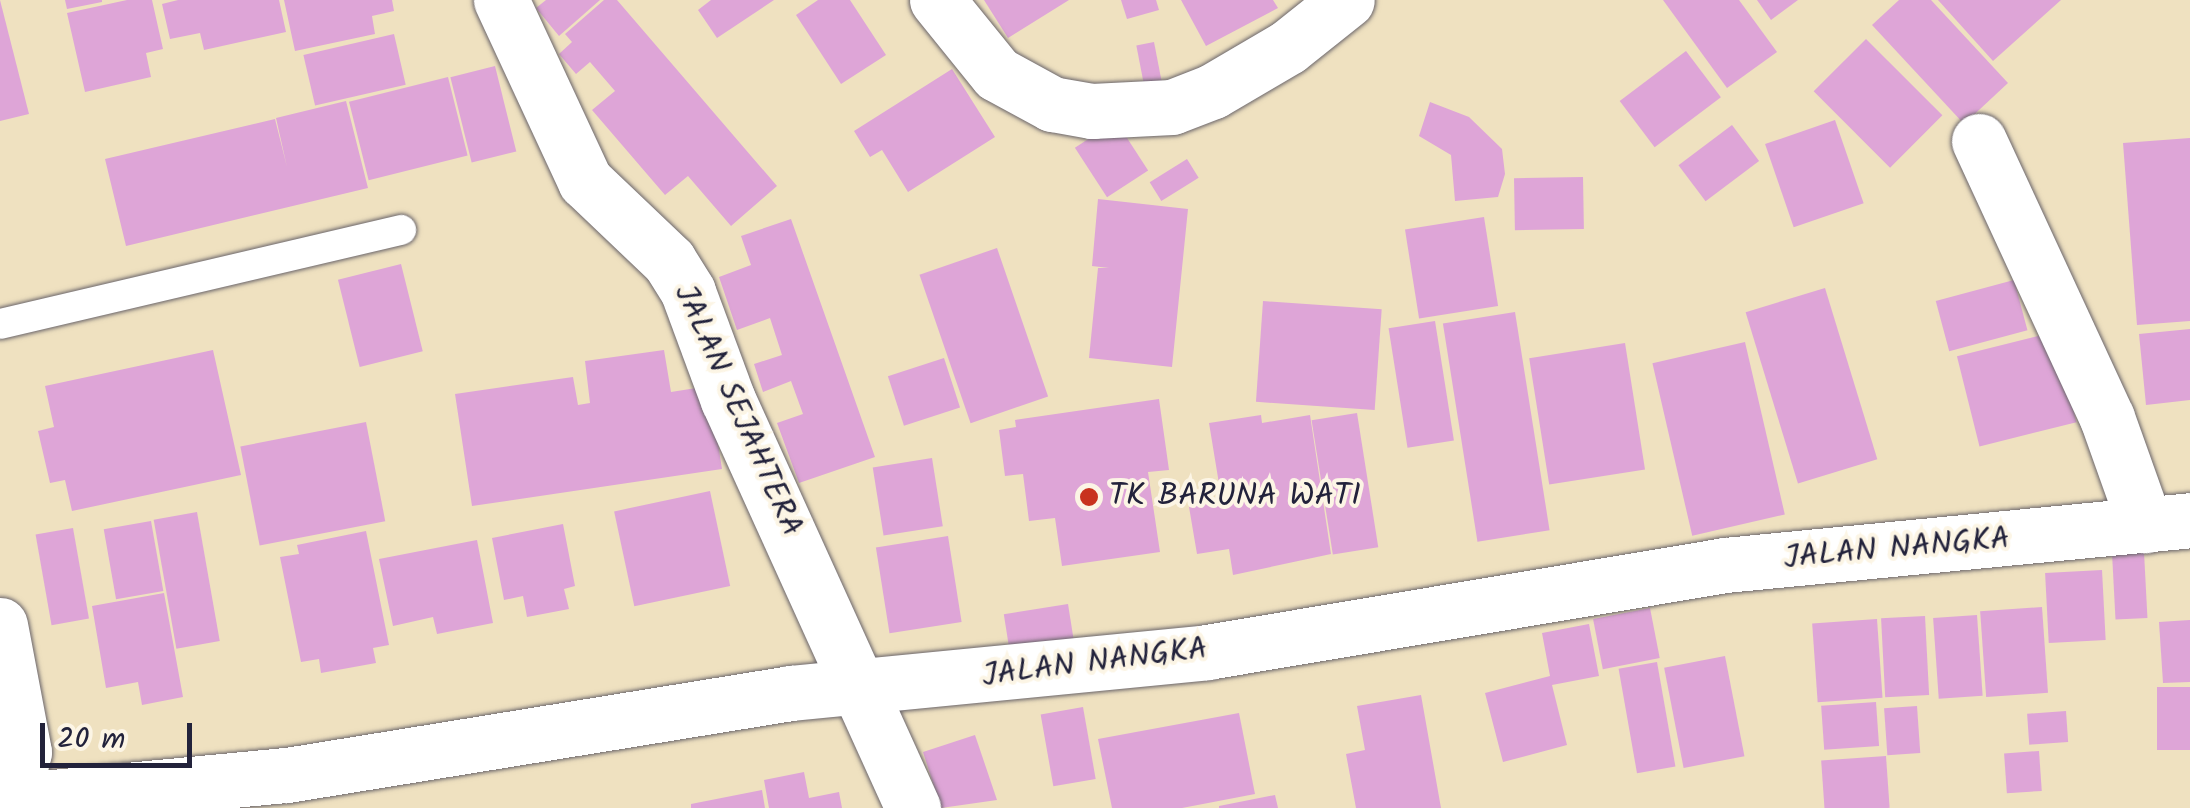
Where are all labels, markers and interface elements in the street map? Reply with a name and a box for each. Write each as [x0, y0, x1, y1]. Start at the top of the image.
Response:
street label: JALAN SEJAHTERA [664, 279, 810, 543]
place label: TK BARUNA WATI [1109, 478, 1361, 516]
marker: TK BARUNA WATI [1078, 486, 1100, 508]
street label: JALAN NANGKA [1782, 521, 2012, 579]
street label: JALAN NANGKA [980, 631, 1210, 697]
scale bar [45, 703, 198, 765]
text: 20 m [57, 716, 125, 764]

